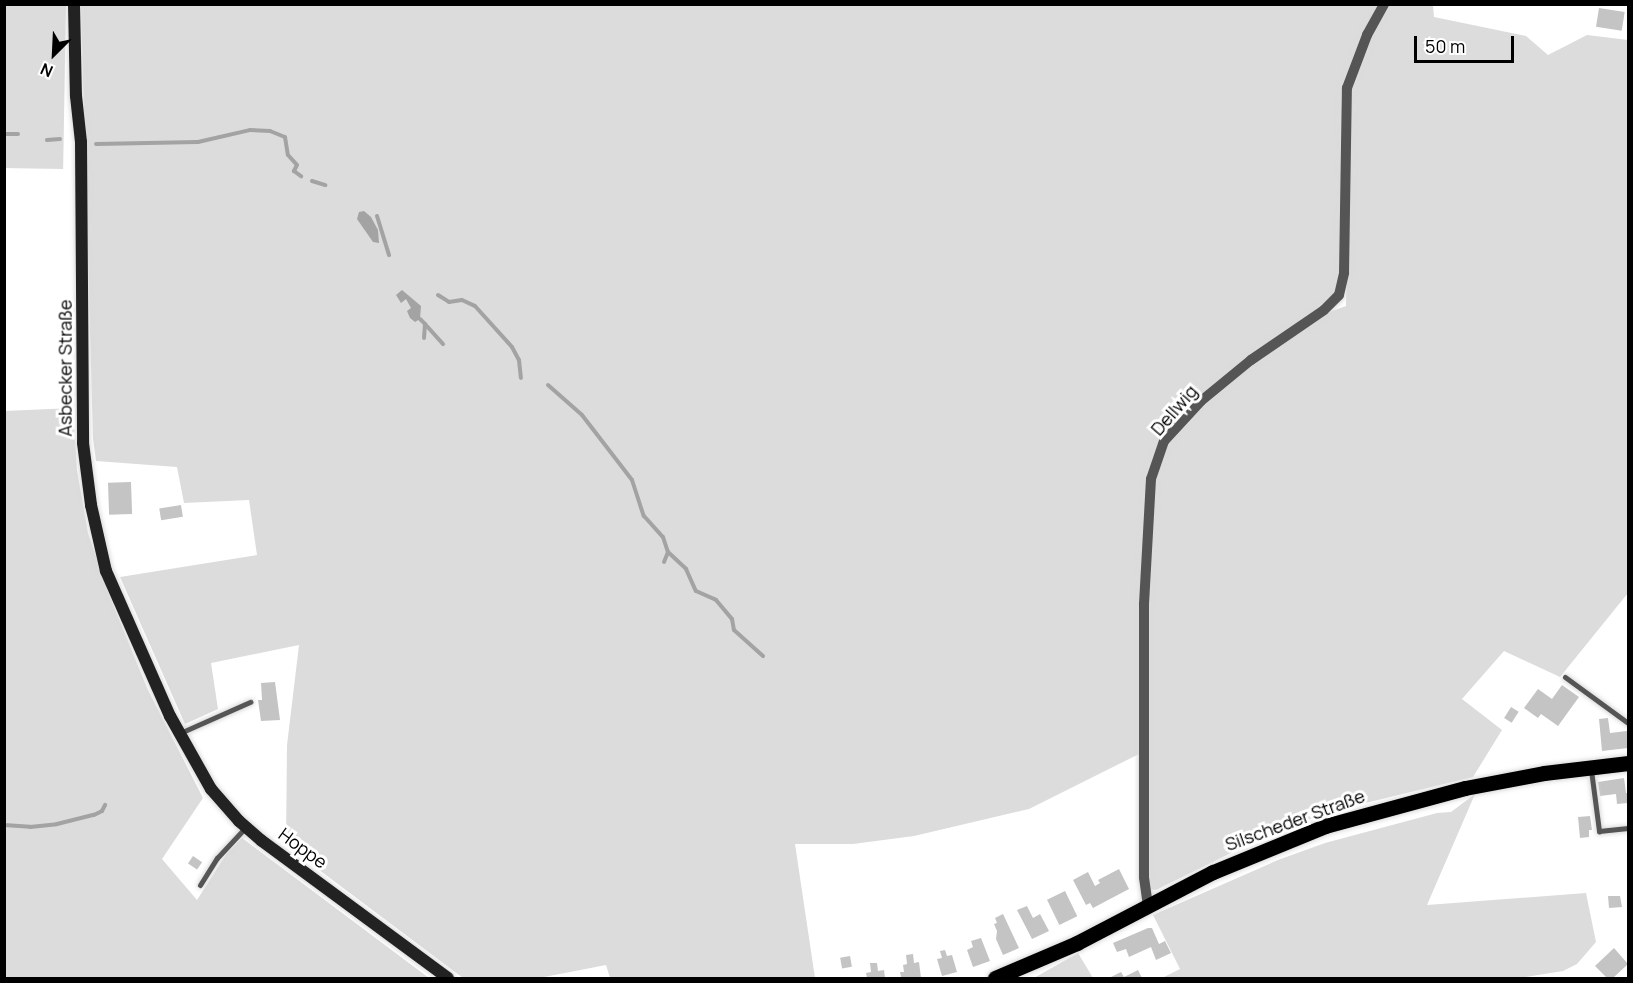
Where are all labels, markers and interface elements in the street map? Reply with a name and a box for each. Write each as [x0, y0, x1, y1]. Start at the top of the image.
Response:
north arrow [24, 24, 84, 84]
scale bar [1417, 24, 1518, 62]
text: 50 m [1425, 34, 1465, 58]
text: N [37, 58, 56, 83]
street label: Asbecker Straße [54, 299, 76, 437]
street label: Dellwig [1146, 380, 1202, 440]
street label: Silscheder Straße [1222, 785, 1368, 855]
street label: Hoppe [274, 823, 332, 873]

